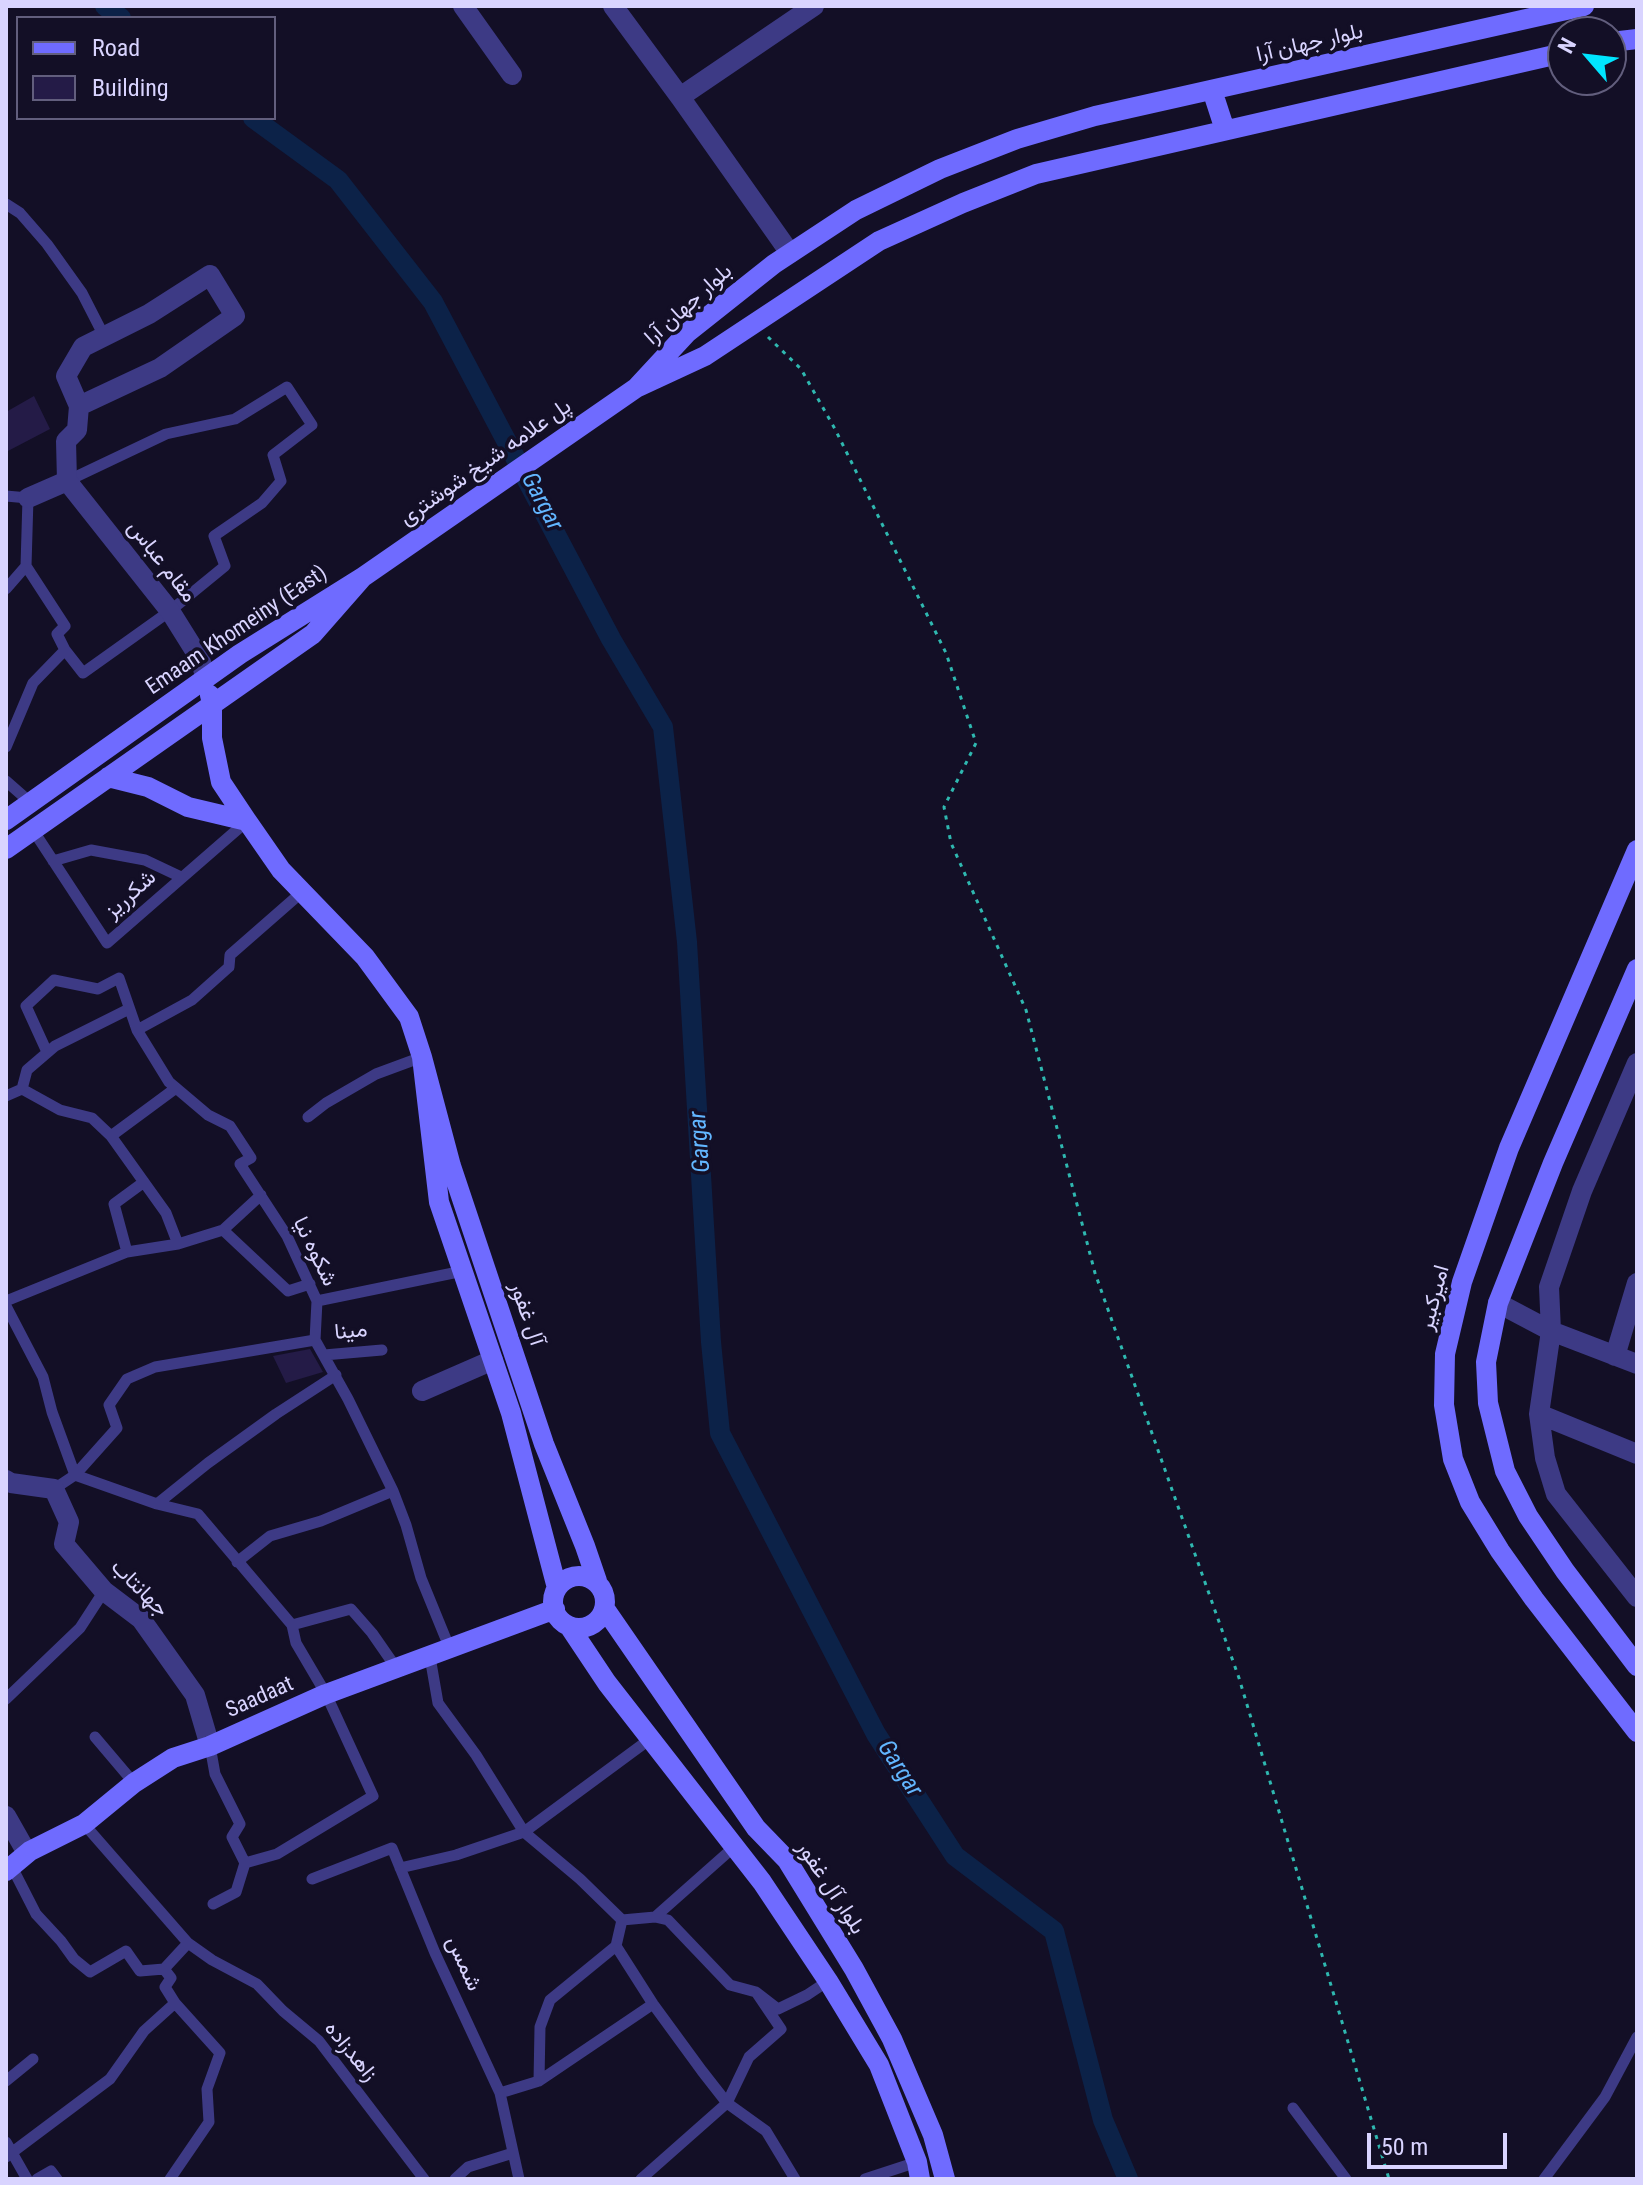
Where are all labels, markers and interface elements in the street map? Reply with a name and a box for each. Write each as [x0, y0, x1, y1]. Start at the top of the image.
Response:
legend [16, 16, 276, 120]
north arrow [1547, 16, 1627, 96]
street label: بلوار جهان آرا [1254, 19, 1366, 69]
text: Road [92, 34, 140, 62]
text: N [1553, 34, 1581, 57]
text: Building [92, 74, 169, 102]
street label: بلوار جهان آرا [640, 259, 738, 351]
street label: پل علامه شیخ شوشتری [395, 394, 577, 532]
water label: Gargar [514, 468, 568, 536]
street label: مقام عباس [121, 515, 201, 609]
street label: Emaam Khomeiny (East) [141, 561, 333, 701]
street label: شکرریز [100, 865, 162, 925]
water label: Gargar [684, 1110, 718, 1174]
street label: شکوه نیا [286, 1213, 342, 1291]
street label: امیرکبیر [1414, 1262, 1456, 1334]
street label: آل غفور [503, 1279, 549, 1349]
street label: مینا [333, 1317, 369, 1347]
street label: جهانتاب [105, 1555, 173, 1623]
street label: Saadaat [222, 1672, 298, 1724]
water label: Gargar [870, 1735, 928, 1803]
street label: بلوار آل غفور [790, 1836, 870, 1940]
street label: شمس [439, 1933, 487, 1995]
street label: زاهدزاده [318, 2016, 382, 2088]
scale bar [1371, 2117, 1511, 2167]
text: 50 m [1381, 2133, 1428, 2161]

